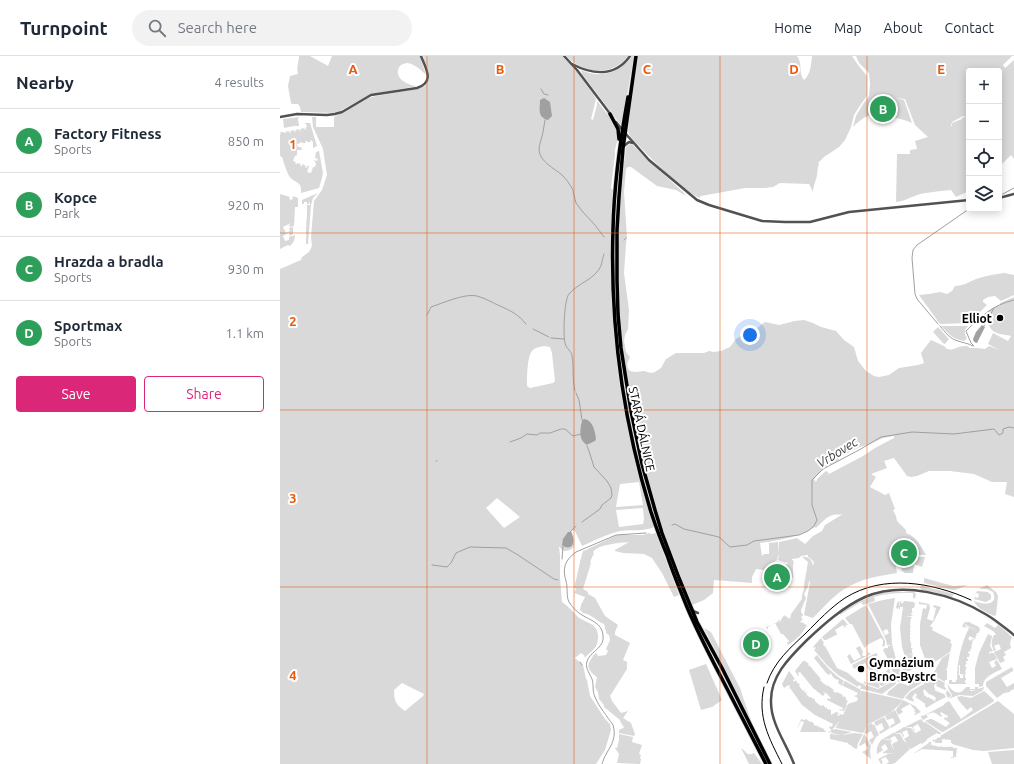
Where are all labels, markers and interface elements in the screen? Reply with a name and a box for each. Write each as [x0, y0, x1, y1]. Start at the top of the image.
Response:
search box [132, 10, 412, 46]
text: Turnpoint [20, 17, 108, 39]
icon: search [146, 17, 168, 39]
text: Search here [178, 19, 257, 36]
text: Home [774, 20, 812, 36]
text: Map [834, 20, 862, 36]
text: About [884, 20, 923, 36]
text: Contact [945, 20, 994, 36]
text: A [348, 62, 358, 76]
text: B [496, 62, 505, 76]
text: C [643, 62, 652, 76]
text: D [789, 62, 799, 76]
text: E [937, 62, 945, 76]
map controls [966, 68, 1002, 212]
button: + [966, 68, 1002, 104]
text: Nearby [16, 73, 74, 92]
text: 4 results [214, 75, 264, 89]
pin: B [870, 94, 896, 124]
button: − [966, 104, 1002, 140]
text: Factory Fitness [54, 125, 162, 142]
text: A [24, 134, 34, 148]
text: 850 m [228, 134, 264, 148]
text: 1 [289, 137, 297, 151]
button: locate [966, 140, 1002, 176]
text: Sports [54, 142, 92, 156]
button: layers [966, 176, 1002, 212]
text: Kopce [54, 189, 97, 206]
text: B [25, 198, 33, 212]
text: 920 m [228, 198, 264, 212]
text: Park [54, 206, 80, 220]
text: Hrazda a bradla [54, 253, 164, 270]
text: C [25, 262, 33, 276]
text: 930 m [228, 262, 264, 276]
text: Sports [54, 270, 92, 284]
place label: Elliot [962, 312, 992, 325]
marker: Elliot [995, 313, 1005, 323]
text: 2 [289, 314, 297, 328]
text: Sportmax [54, 317, 122, 334]
your location [740, 325, 760, 345]
text: D [24, 326, 34, 340]
text: 1.1 km [225, 326, 264, 340]
text: Sports [54, 334, 92, 348]
button: Save [16, 376, 136, 412]
button: Share [144, 376, 264, 412]
street label: STARÁ DÁLNICE [627, 385, 657, 473]
water label: Vrbovec [814, 434, 861, 470]
text: 3 [289, 491, 297, 505]
pin: C [891, 538, 917, 568]
pin: A [764, 562, 790, 592]
pin: D [743, 629, 769, 659]
place label: Gymnázium Brno-Bystrc [869, 656, 936, 683]
marker: Gymnázium Brno-Bystrc [856, 664, 866, 674]
text: 4 [289, 668, 297, 682]

